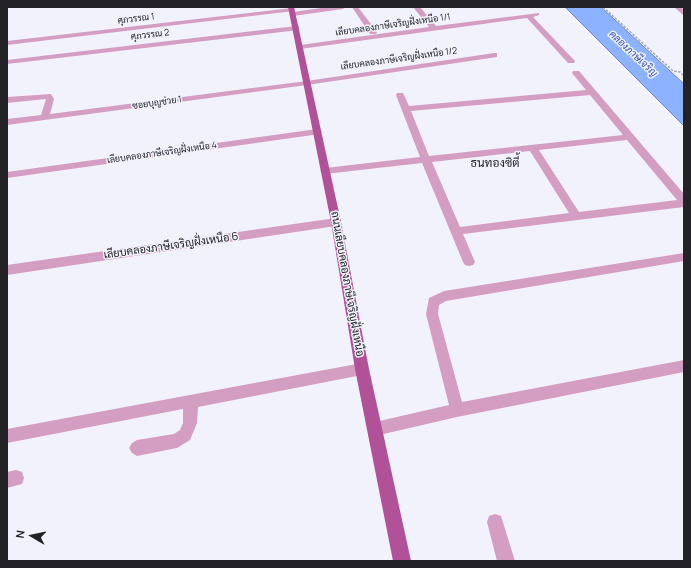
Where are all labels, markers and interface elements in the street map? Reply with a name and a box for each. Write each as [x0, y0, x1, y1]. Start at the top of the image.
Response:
street label: ศุภวรรณ 1 [117, 11, 155, 27]
street label: เลียบคลองภาษีเจริญฝั่งเหนือ 1/1 [335, 12, 451, 38]
street label: ศุภวรรณ 2 [130, 27, 170, 43]
water label: คลองภาษีเจริญ [606, 29, 660, 79]
street label: เลียบคลองภาษีเจริญฝั่งเหนือ 1/2 [340, 45, 458, 73]
street label: ซอยบุญช่วย 1 [132, 94, 182, 112]
street label: เลียบคลองภาษีเจริญฝั่งเหนือ 4 [106, 140, 218, 166]
district label: ธนทองซิตี้ [470, 157, 520, 171]
street label: ถนนเลียบคลองภาษีเจริญฝั่งเหนือ [328, 210, 366, 358]
street label: เลียบคลองภาษีเจริญฝั่งเหนือ 6 [103, 230, 239, 262]
north arrow [12, 516, 52, 556]
text: N [12, 529, 28, 539]

